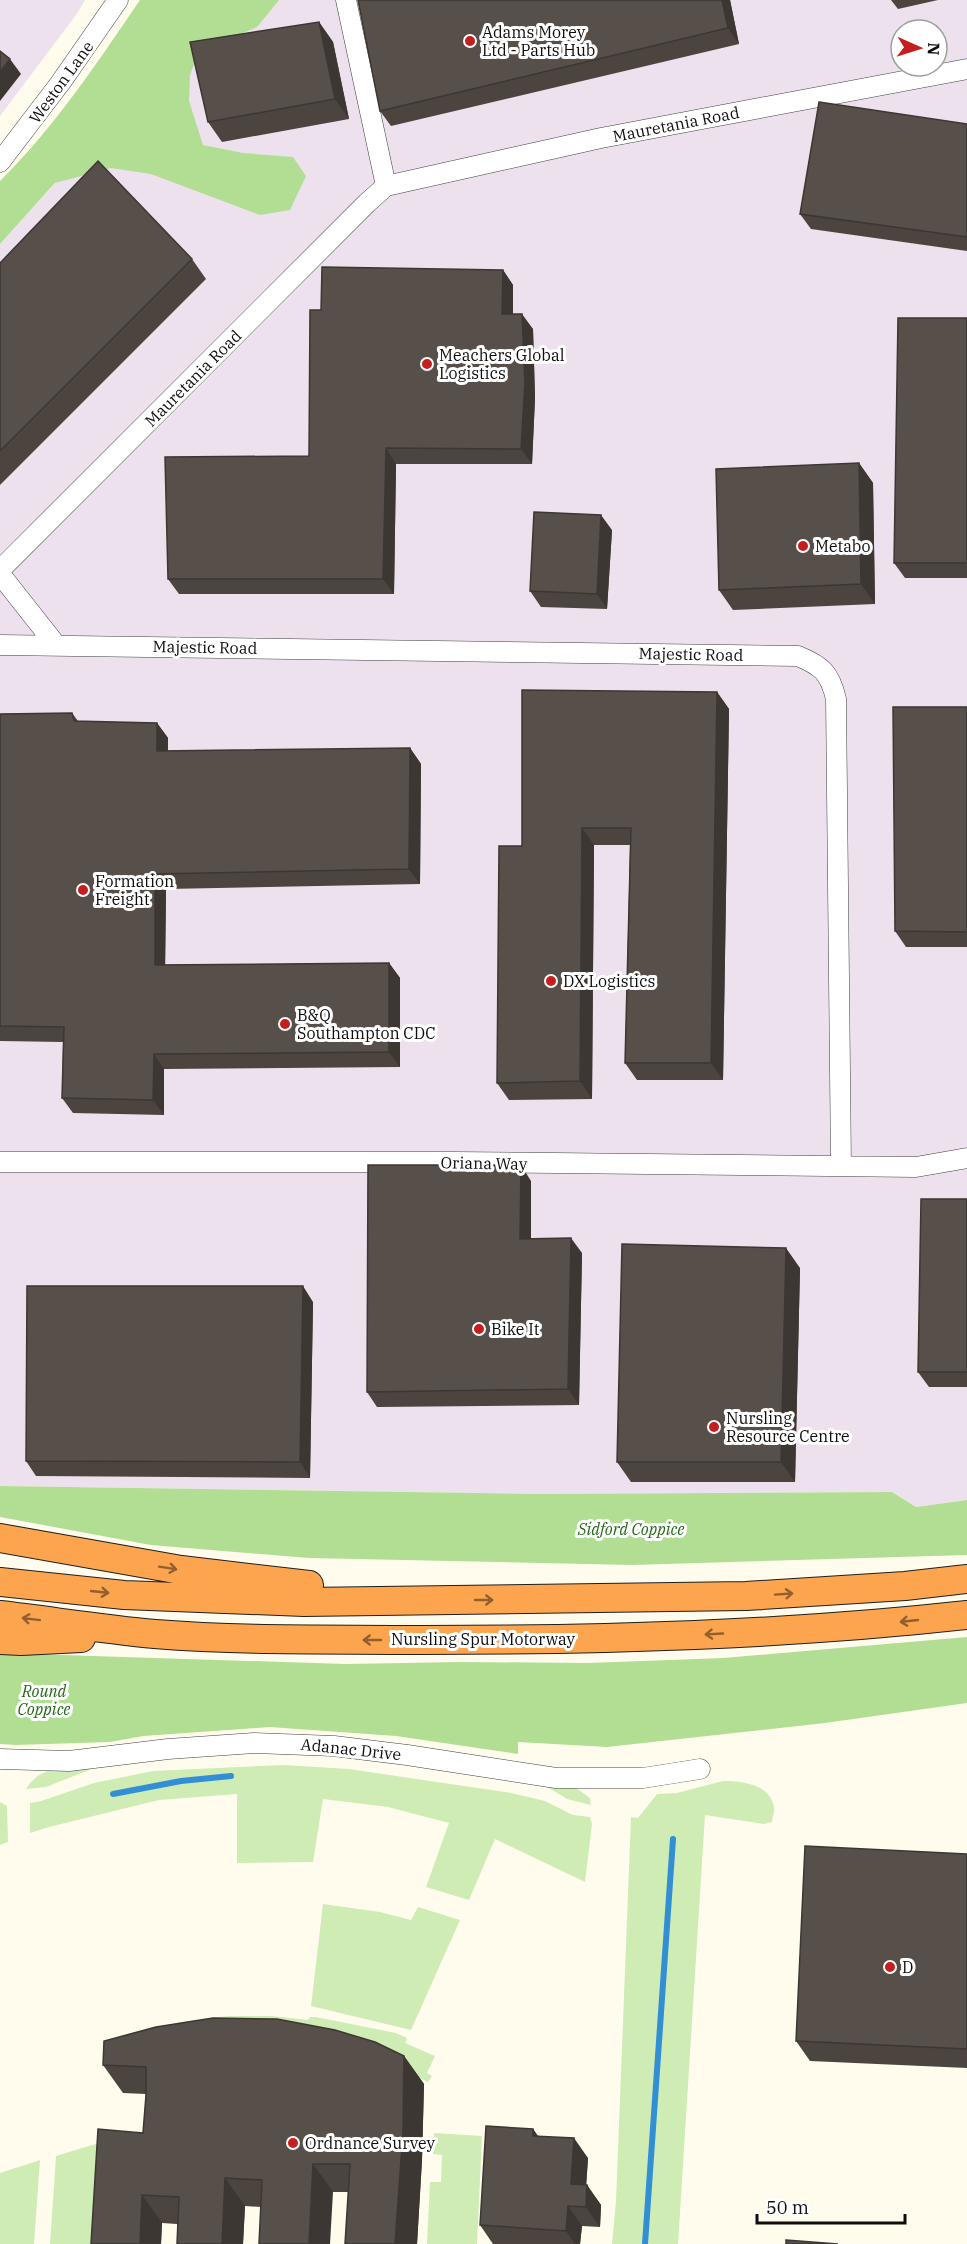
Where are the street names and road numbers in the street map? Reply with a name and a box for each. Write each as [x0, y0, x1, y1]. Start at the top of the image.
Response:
street label: Weston Lane [24, 37, 98, 127]
street label: Mauretania Road [611, 102, 741, 146]
street label: Mauretania Road [141, 325, 246, 430]
street label: Majestic Road [153, 636, 258, 658]
street label: Majestic Road [639, 643, 744, 665]
street label: Oriana Way [441, 1152, 528, 1174]
street label: Nursling Spur Motorway [391, 1629, 576, 1649]
street label: Adanac Drive [300, 1734, 402, 1764]

